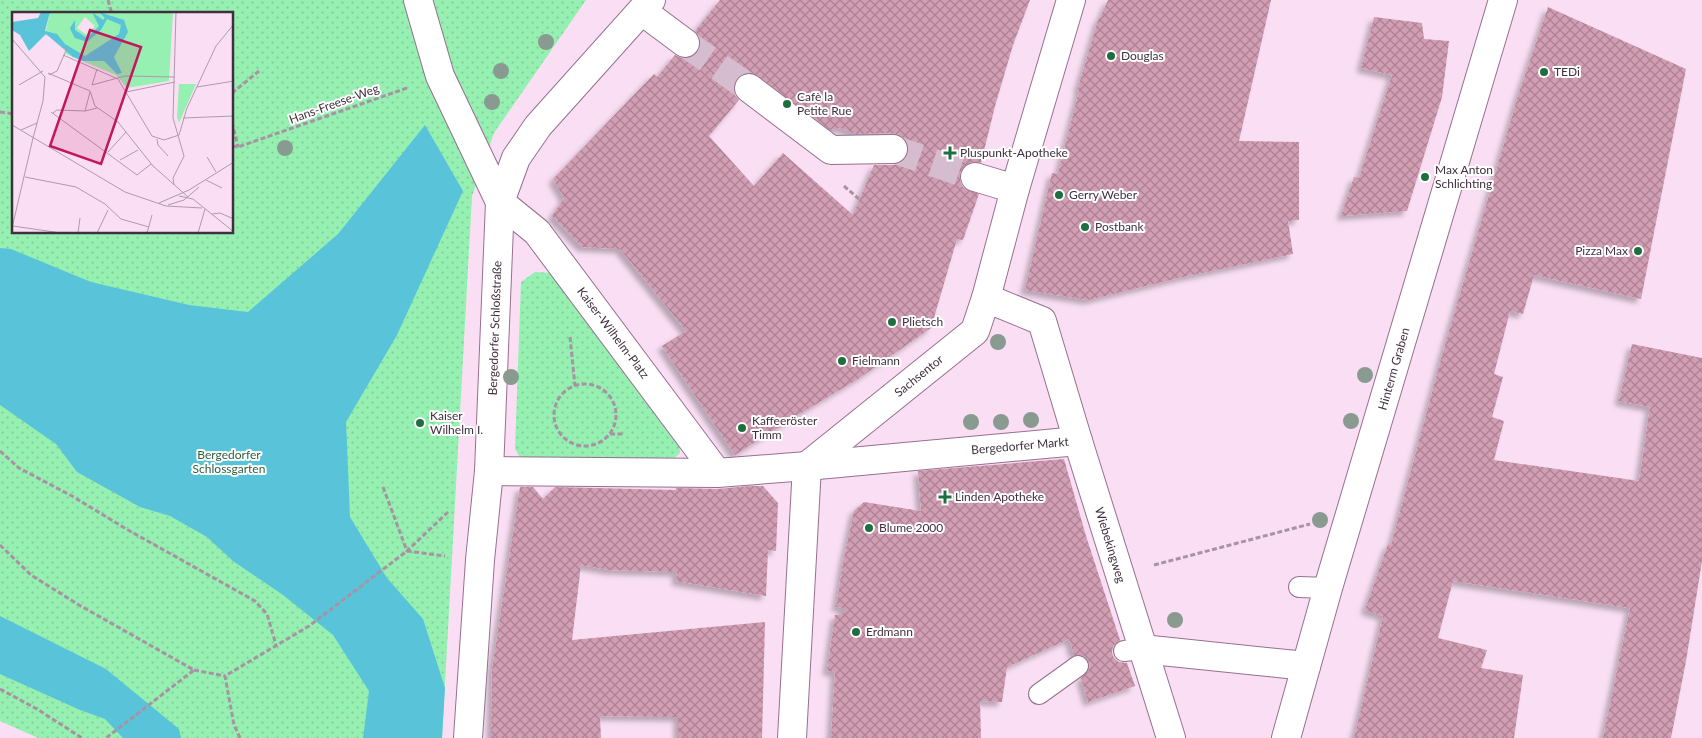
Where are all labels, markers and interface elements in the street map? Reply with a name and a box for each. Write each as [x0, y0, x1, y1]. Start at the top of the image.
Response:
inset map [12, 12, 234, 234]
place label: Douglas [1121, 48, 1164, 63]
marker: Douglas [1105, 50, 1117, 62]
place label: TEDi [1554, 64, 1580, 79]
marker: TEDi [1538, 66, 1550, 78]
street label: Hans-Freese-Weg [287, 80, 381, 127]
place label: Cafè la Petite Rue [797, 89, 852, 118]
marker: Cafè la Petite Rue [781, 98, 793, 110]
place label: Pluspunkt-Apotheke [960, 145, 1068, 160]
marker: Pluspunkt-Apotheke [944, 147, 956, 159]
place label: Max Anton Schlichting [1435, 162, 1493, 191]
marker: Max Anton Schlichting [1419, 171, 1431, 183]
place label: Gerry Weber [1069, 187, 1138, 202]
marker: Gerry Weber [1053, 189, 1065, 201]
place label: Postbank [1095, 219, 1145, 234]
marker: Postbank [1079, 221, 1091, 233]
place label: Pizza Max [1575, 243, 1628, 258]
marker: Pizza Max [1632, 245, 1644, 257]
street label: Bergedorfer Schloßstraße [485, 260, 504, 396]
street label: Kaiser-Wilhelm-Platz [574, 284, 653, 382]
place label: Plietsch [902, 314, 943, 329]
marker: Plietsch [886, 316, 898, 328]
street label: Hinterm Graben [1375, 326, 1412, 412]
street label: Sachsentor [891, 351, 947, 400]
place label: Fielmann [852, 353, 900, 368]
marker: Fielmann [836, 355, 848, 367]
place label: Kaiser Wilhelm I. [430, 408, 483, 437]
place label: Kaffeeröster Timm [752, 413, 818, 442]
marker: Kaiser Wilhelm I. [414, 417, 426, 429]
marker: Kaffeeröster Timm [736, 422, 748, 434]
street label: Bergedorfer Markt [971, 434, 1070, 457]
park label: Bergedorfer Schlossgarten [193, 447, 265, 476]
place label: Linden Apotheke [955, 489, 1044, 504]
marker: Linden Apotheke [939, 491, 951, 503]
street label: Wiebekingweg [1092, 505, 1129, 585]
place label: Blume 2000 [879, 520, 943, 535]
marker: Blume 2000 [863, 522, 875, 534]
place label: Erdmann [866, 624, 913, 639]
marker: Erdmann [850, 626, 862, 638]

